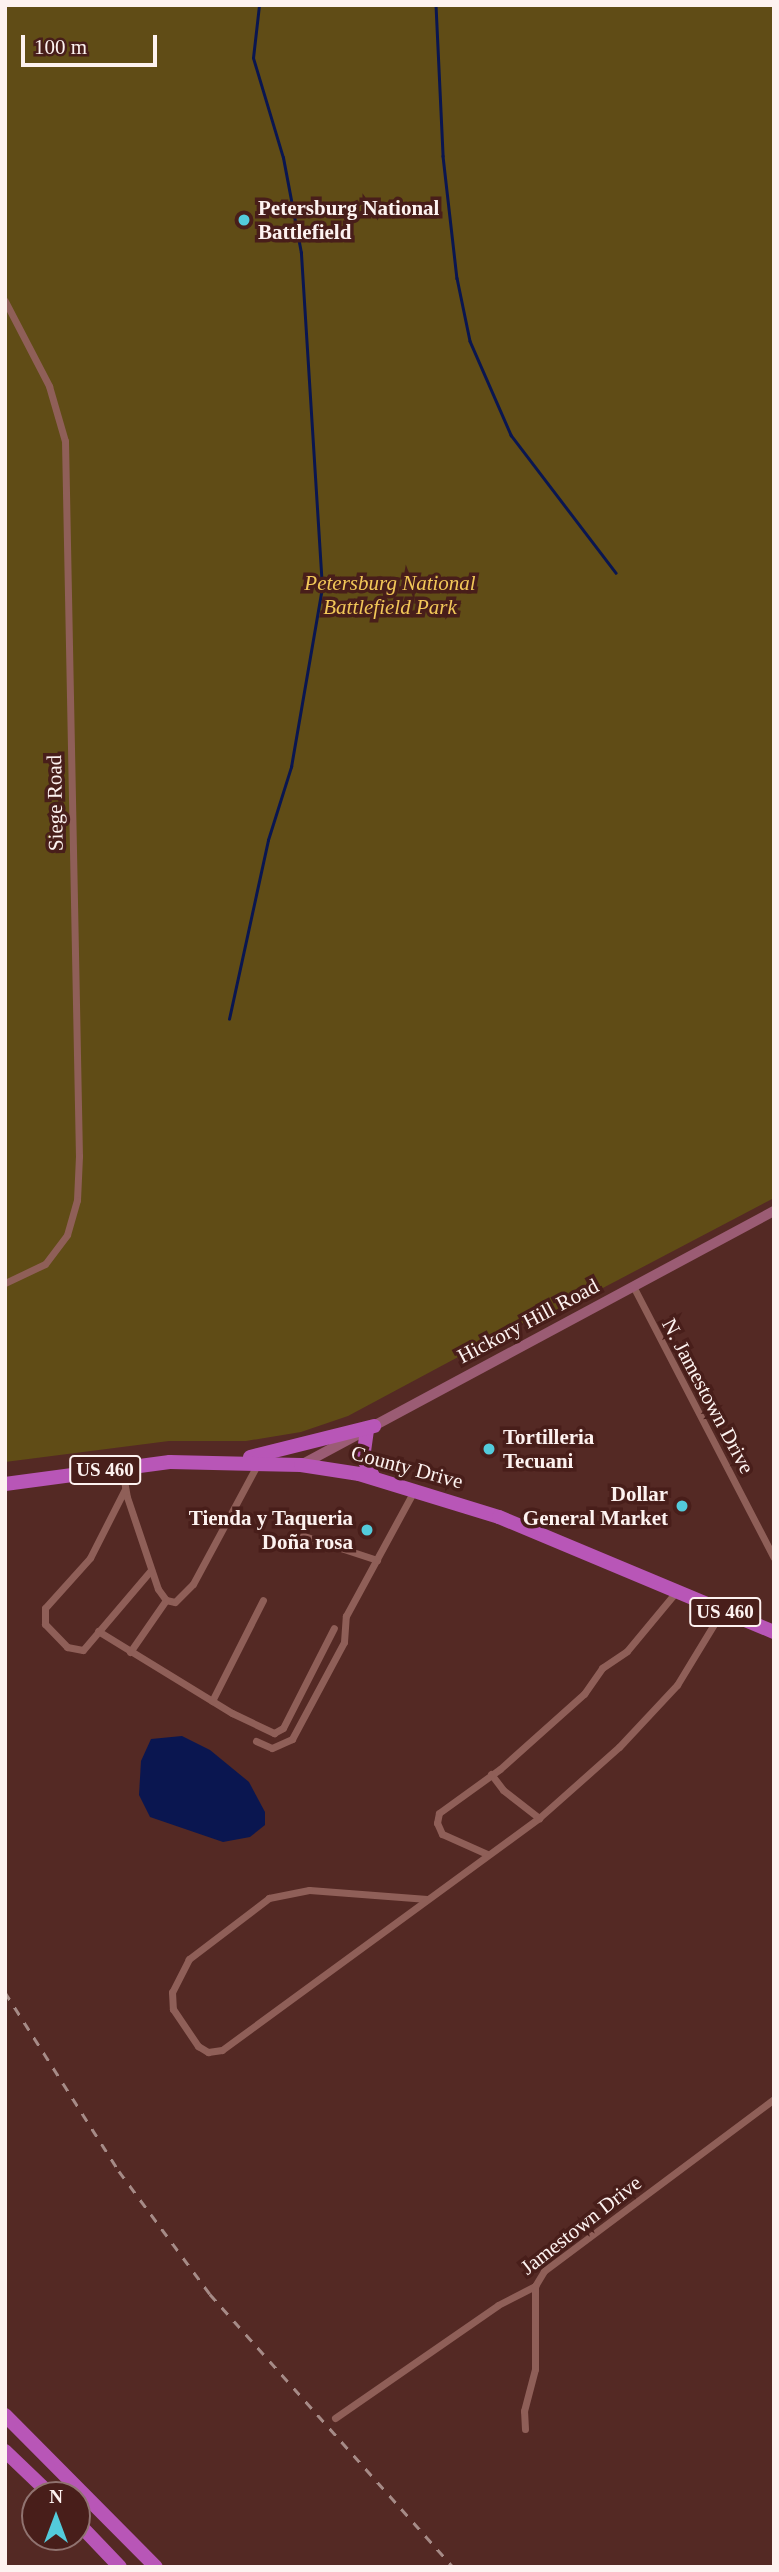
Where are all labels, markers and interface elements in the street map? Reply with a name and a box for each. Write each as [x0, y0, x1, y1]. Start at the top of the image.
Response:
scale bar [24, 21, 161, 65]
text: 100 m [34, 35, 87, 59]
place label: Petersburg National Battlefield [258, 195, 439, 245]
marker: Petersburg National Battlefield [236, 212, 252, 228]
park label: Petersburg National Battlefield Park [304, 570, 476, 620]
street label: Siege Road [42, 755, 68, 851]
street label: Hickory Hill Road [453, 1273, 603, 1369]
street label: N. Jamestown Drive [656, 1314, 760, 1478]
place label: Tortilleria Tecuani [503, 1424, 594, 1474]
street label: County Drive [348, 1440, 466, 1494]
marker: Tortilleria Tecuani [481, 1441, 497, 1457]
road number: US 460 [68, 1454, 142, 1486]
place label: Dollar General Market [523, 1481, 668, 1531]
marker: Dollar General Market [674, 1498, 690, 1514]
place label: Tienda y Taqueria Doña rosa [188, 1505, 353, 1555]
marker: Tienda y Taqueria Doña rosa [359, 1522, 375, 1538]
road number: US 460 [688, 1596, 762, 1628]
street label: Jamestown Drive [516, 2170, 646, 2280]
north arrow [21, 2481, 91, 2551]
text: N [49, 2486, 63, 2507]

